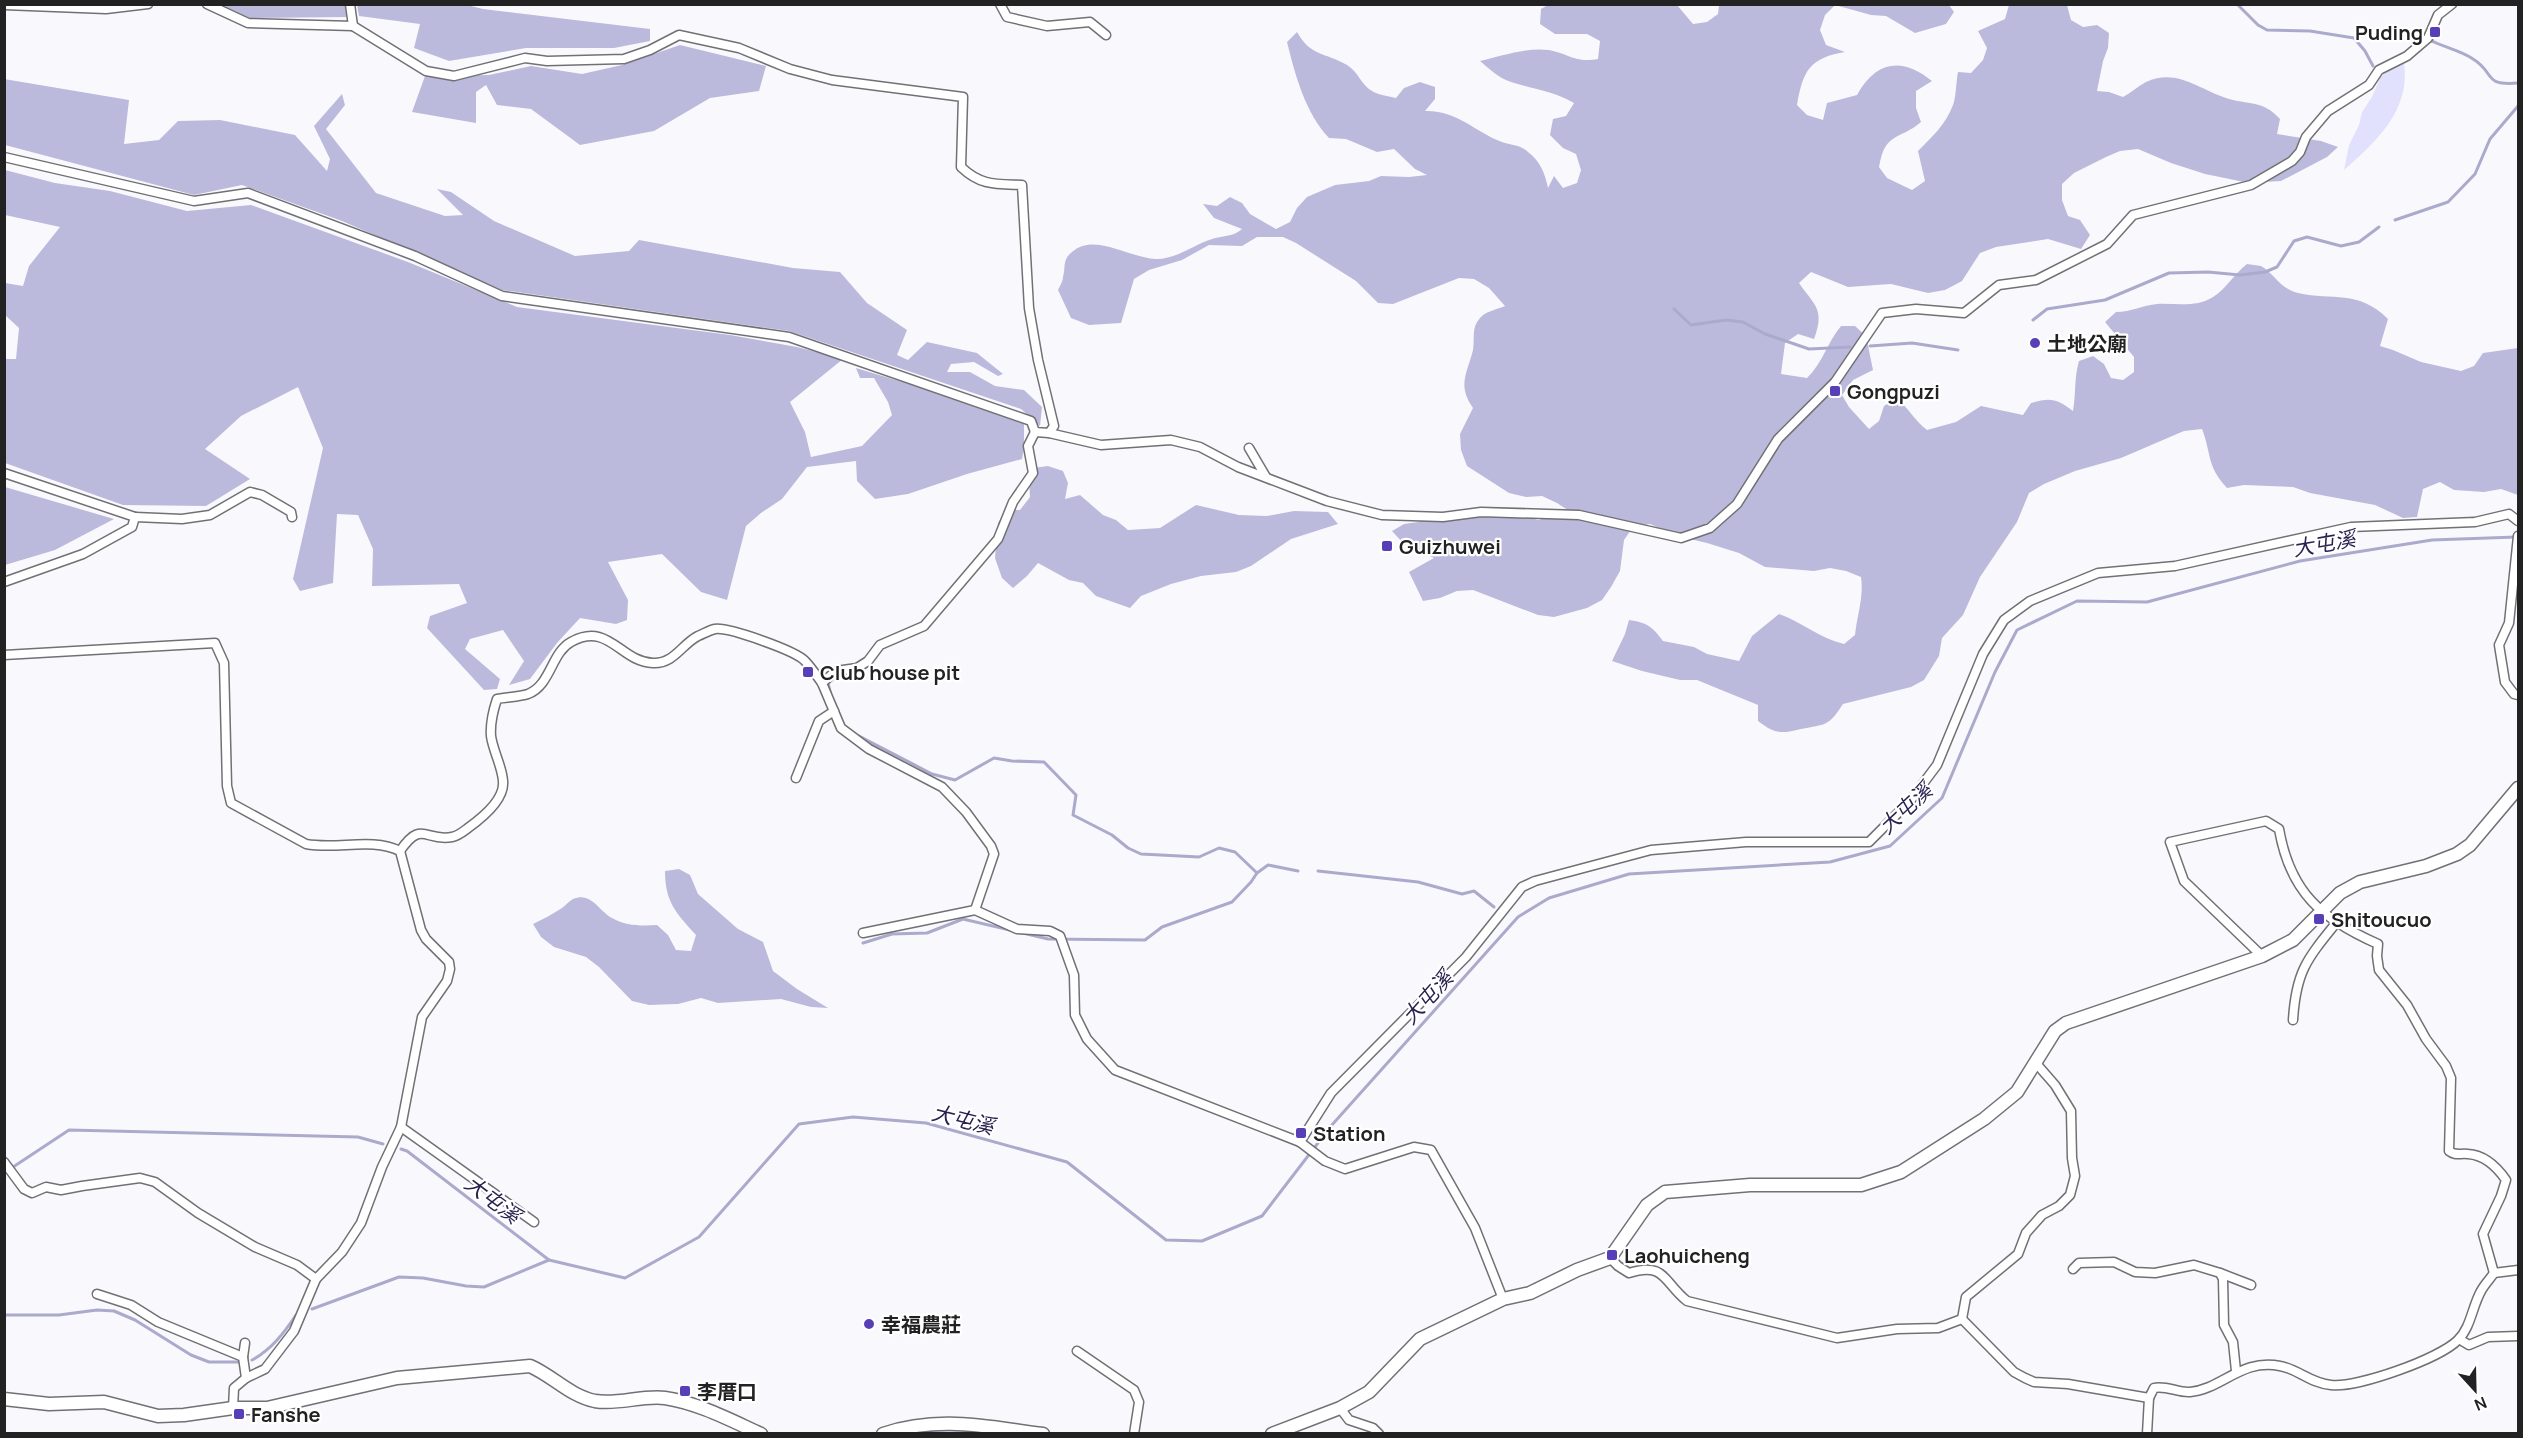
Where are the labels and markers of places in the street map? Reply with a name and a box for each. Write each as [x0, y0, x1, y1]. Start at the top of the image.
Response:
place label: Puding [2355, 19, 2423, 46]
marker: Puding [2428, 25, 2442, 39]
place label: 土地公廟 [2047, 330, 2127, 357]
marker: 土地公廟 [2028, 336, 2042, 350]
place label: Gongpuzi [1847, 378, 1940, 405]
marker: Gongpuzi [1828, 384, 1842, 398]
place label: Guizhuwei [1399, 533, 1501, 560]
marker: Guizhuwei [1380, 539, 1394, 553]
place label: Club house pit [820, 659, 960, 686]
marker: Club house pit [801, 665, 815, 679]
place label: Shitoucuo [2331, 906, 2432, 933]
marker: Shitoucuo [2312, 912, 2326, 926]
place label: Station [1313, 1120, 1385, 1147]
marker: Station [1294, 1126, 1308, 1140]
place label: Laohuicheng [1624, 1242, 1750, 1269]
marker: Laohuicheng [1605, 1248, 1619, 1262]
place label: 幸福農莊 [881, 1311, 961, 1338]
marker: 幸福農莊 [862, 1317, 876, 1331]
place label: 李厝口 [697, 1378, 757, 1405]
marker: 李厝口 [678, 1384, 692, 1398]
place label: Fanshe [251, 1401, 320, 1428]
marker: Fanshe [232, 1407, 246, 1421]

